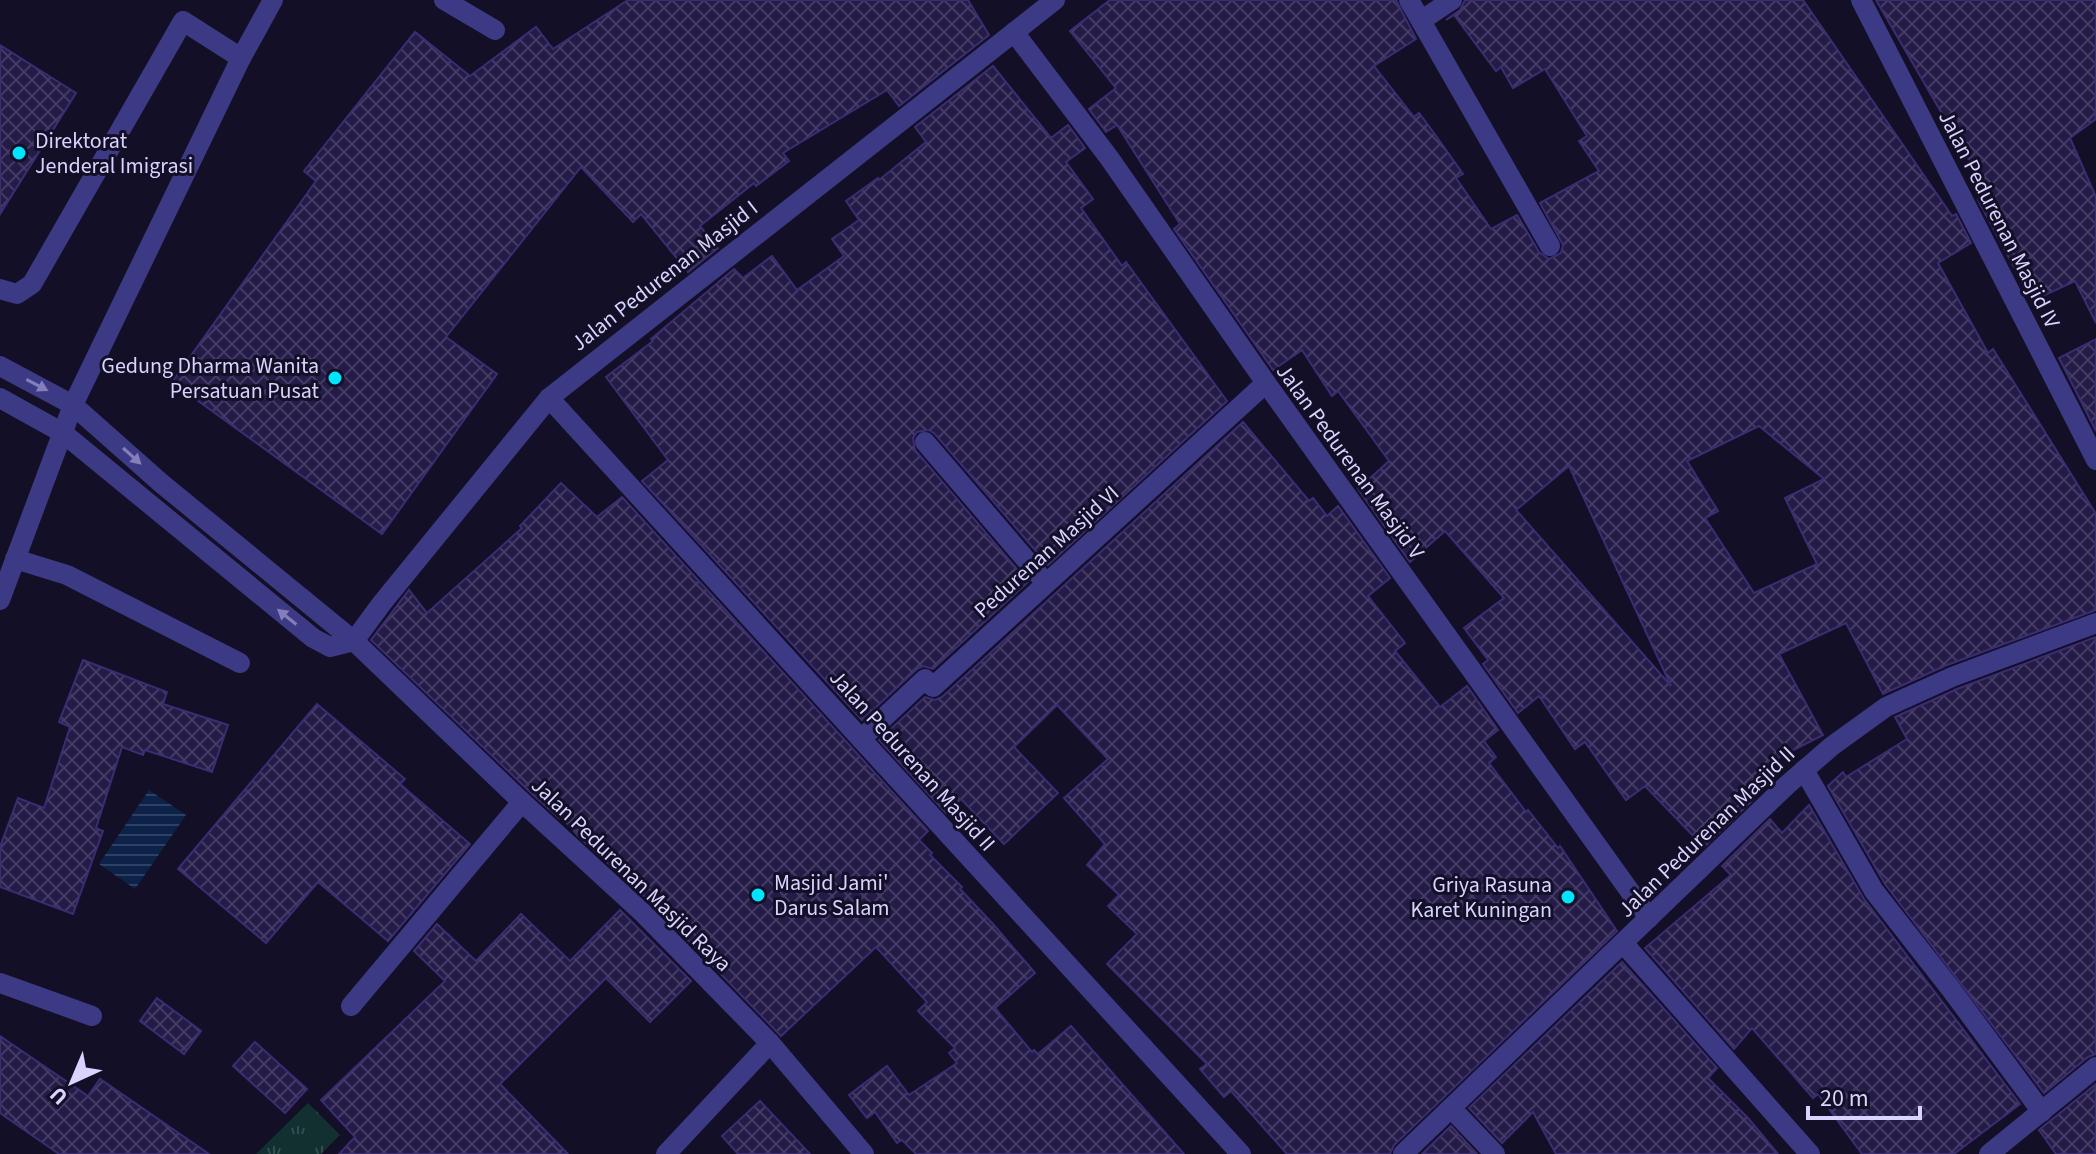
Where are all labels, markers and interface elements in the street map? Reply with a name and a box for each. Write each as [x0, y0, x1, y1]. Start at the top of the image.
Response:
street label: Jalan Pedurenan Masjid IV [1930, 105, 2068, 334]
place label: Direktorat Jenderal Imigrasi [35, 125, 193, 182]
marker: Direktorat Jenderal Imigrasi [10, 144, 28, 162]
street label: Jalan Pedurenan Masjid I [564, 193, 765, 359]
place label: Gedung Dharma Wanita Persatuan Pusat [101, 350, 320, 407]
street label: Jalan Pedurenan Masjid V [1268, 357, 1433, 566]
marker: Gedung Dharma Wanita Persatuan Pusat [326, 369, 344, 387]
one-way arrow [25, 379, 48, 392]
one-way arrow [122, 447, 141, 465]
street label: Pedurenan Masjid VI [967, 478, 1126, 626]
one-way arrow [277, 609, 297, 625]
street label: Jalan Pedurenan Masjid II [822, 663, 1003, 859]
street label: Jalan Pedurenan Masjid II [1611, 739, 1802, 925]
street label: Jalan Pedurenan Masjid Raya [524, 770, 739, 979]
place label: Masjid Jami' Darus Salam [774, 867, 890, 924]
place label: Griya Rasuna Karet Kuningan [1410, 869, 1552, 926]
marker: Masjid Jami' Darus Salam [749, 886, 767, 904]
marker: Griya Rasuna Karet Kuningan [1559, 888, 1577, 906]
north arrow [32, 1042, 112, 1122]
scale bar [1808, 1070, 1920, 1120]
text: U [42, 1079, 75, 1112]
text: 20 m [1820, 1081, 1869, 1116]

